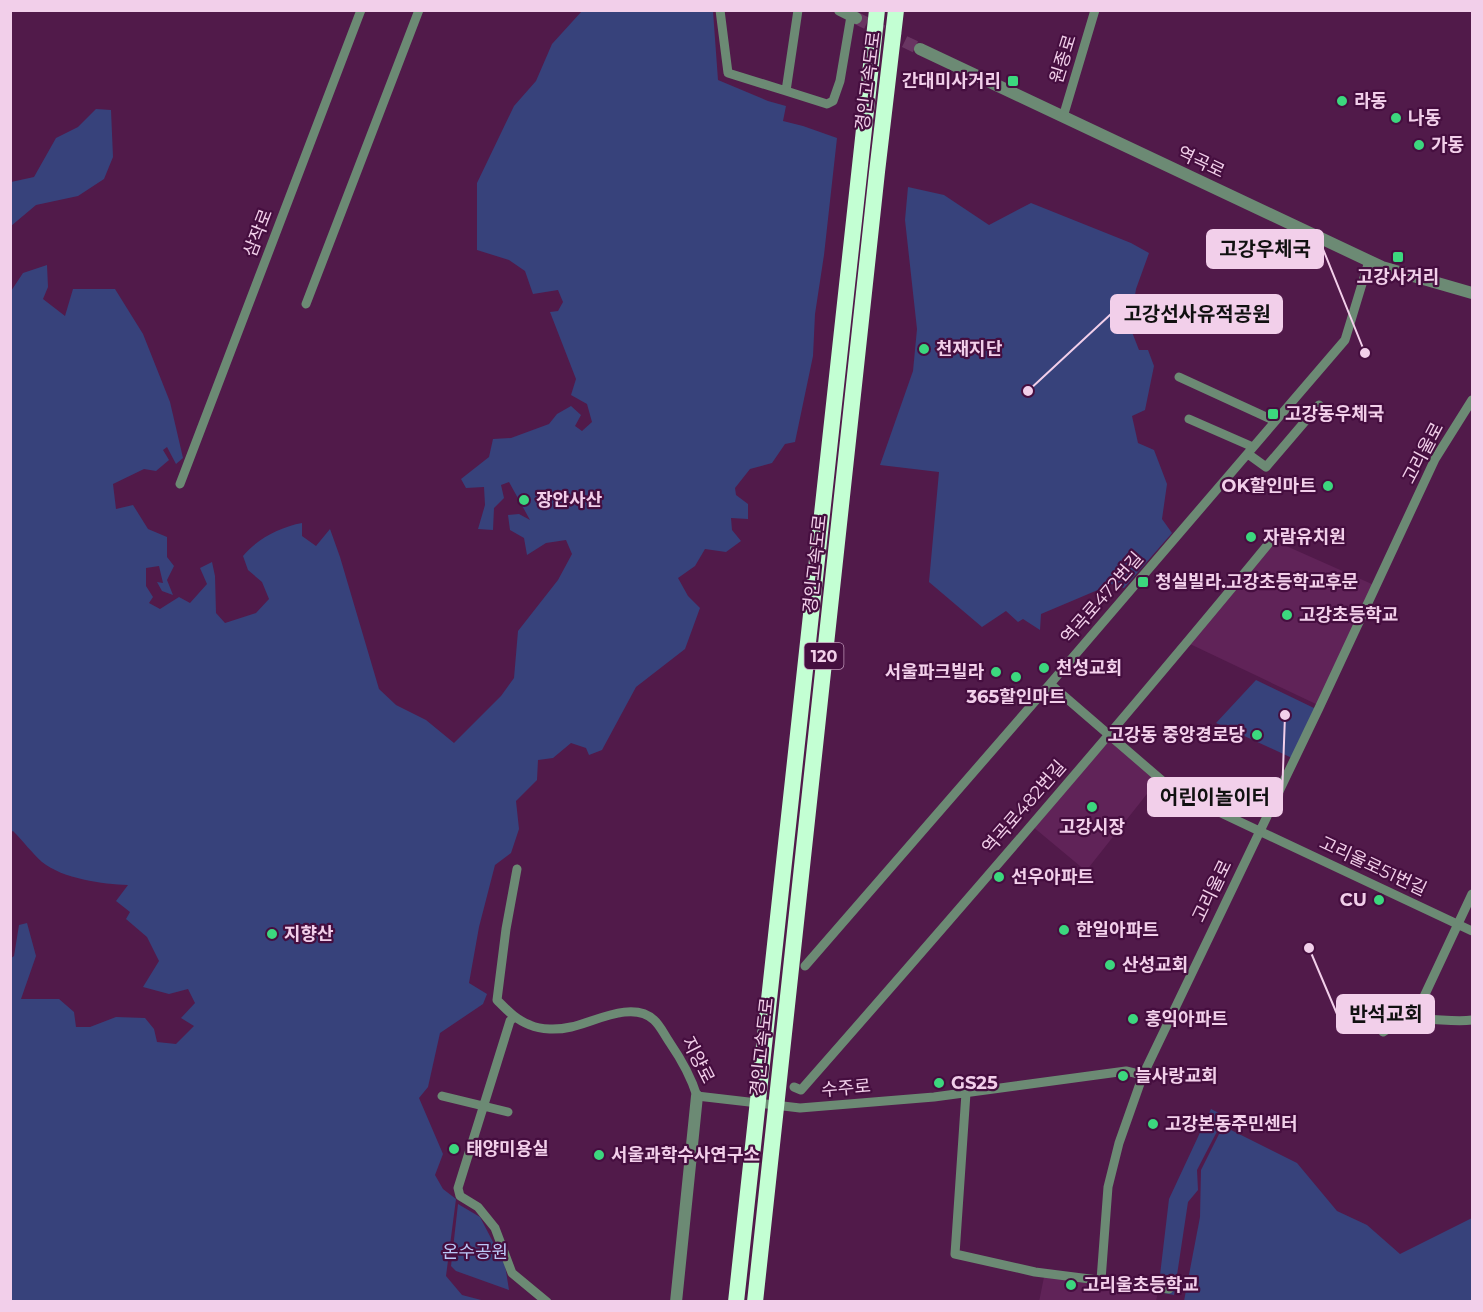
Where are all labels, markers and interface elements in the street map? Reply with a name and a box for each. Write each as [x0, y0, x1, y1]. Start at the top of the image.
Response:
street label: 경인고속도로 [851, 30, 885, 132]
street label: 원종로 [1045, 32, 1081, 86]
place label: 간대미사거리 [902, 70, 1001, 92]
marker: 간대미사거리 [1006, 74, 1020, 88]
place label: 라동 [1354, 90, 1387, 112]
marker: 라동 [1335, 94, 1349, 108]
place label: 나동 [1408, 107, 1441, 129]
marker: 나동 [1389, 111, 1403, 125]
place label: 가동 [1431, 134, 1464, 156]
marker: 가동 [1412, 138, 1426, 152]
street label: 역곡로 [1174, 142, 1228, 182]
street label: 삼작로 [239, 206, 277, 260]
callout: 고강우체국 [1207, 230, 1323, 268]
text: 고강우체국 [1219, 237, 1311, 261]
marker: 고강사거리 [1391, 250, 1405, 264]
place label: 고강사거리 [1357, 266, 1439, 288]
callout: 고강선사유적공원 [1111, 295, 1282, 333]
text: 고강선사유적공원 [1123, 302, 1271, 326]
place label: 천재지단 [936, 338, 1003, 360]
marker: 천재지단 [917, 342, 931, 356]
place label: 고강동우체국 [1285, 403, 1384, 425]
marker: 고강동우체국 [1266, 407, 1280, 421]
street label: 고리울로 [1398, 419, 1448, 487]
place label: OK할인마트 [1221, 475, 1316, 497]
marker: OK할인마트 [1321, 479, 1335, 493]
place label: 장안사산 [536, 489, 603, 511]
marker: 장안사산 [517, 493, 531, 507]
street label: 경인고속도로 [799, 513, 831, 615]
place label: 자람유치원 [1263, 526, 1346, 548]
marker: 자람유치원 [1244, 530, 1258, 544]
street label: 역곡로472번길 [1056, 548, 1148, 648]
place label: 청실빌라.고강초등학교후문 [1155, 571, 1358, 593]
marker: 청실빌라.고강초등학교후문 [1136, 575, 1150, 589]
place label: 고강초등학교 [1299, 604, 1398, 626]
marker: 고강초등학교 [1280, 608, 1294, 622]
road number: 120 [804, 643, 844, 669]
place label: 천성교회 [1056, 657, 1122, 679]
place label: 서울파크빌라 [885, 661, 984, 683]
marker: 천성교회 [1037, 661, 1051, 675]
marker: 서울파크빌라 [989, 665, 1003, 679]
marker: 365할인마트 [1009, 670, 1023, 684]
place label: 365할인마트 [965, 686, 1066, 708]
place label: 고강동 중앙경로당 [1107, 724, 1245, 746]
marker: 고강동 중앙경로당 [1250, 728, 1264, 742]
street label: 역곡로482번길 [977, 756, 1071, 858]
callout: 어린이놀이터 [1148, 778, 1282, 816]
text: 어린이놀이터 [1160, 785, 1270, 809]
marker: 고강시장 [1085, 800, 1099, 814]
place label: 고강시장 [1059, 816, 1126, 838]
street label: 고리울로51번길 [1316, 832, 1430, 900]
street label: 고리울로 [1188, 856, 1236, 926]
place label: 선우아파트 [1011, 866, 1094, 888]
marker: 선우아파트 [992, 870, 1006, 884]
place label: CU [1340, 889, 1367, 911]
marker: CU [1372, 893, 1386, 907]
place label: 한일아파트 [1076, 919, 1159, 941]
place label: 지향산 [284, 923, 334, 945]
marker: 한일아파트 [1057, 923, 1071, 937]
marker: 지향산 [265, 927, 279, 941]
place label: 산성교회 [1122, 954, 1188, 976]
marker: 산성교회 [1103, 958, 1117, 972]
callout: 반석교회 [1337, 995, 1434, 1033]
street label: 경인고속도로 [746, 996, 778, 1098]
text: 반석교회 [1349, 1002, 1423, 1026]
place label: 홍익아파트 [1145, 1008, 1228, 1030]
marker: 홍익아파트 [1126, 1012, 1140, 1026]
street label: 지양로 [677, 1033, 719, 1087]
place label: 늘사랑교회 [1135, 1065, 1218, 1087]
marker: 늘사랑교회 [1116, 1069, 1130, 1083]
place label: GS25 [951, 1072, 998, 1094]
street label: 수주로 [820, 1075, 872, 1101]
marker: GS25 [932, 1076, 946, 1090]
place label: 고강본동주민센터 [1165, 1113, 1297, 1135]
marker: 고강본동주민센터 [1146, 1117, 1160, 1131]
place label: 태양미용실 [466, 1138, 549, 1160]
marker: 태양미용실 [447, 1142, 461, 1156]
place label: 서울과학수사연구소 [611, 1144, 760, 1166]
marker: 서울과학수사연구소 [592, 1148, 606, 1162]
park label: 온수공원 [442, 1241, 508, 1263]
place label: 고리울초등학교 [1083, 1274, 1199, 1296]
marker: 고리울초등학교 [1064, 1278, 1078, 1292]

